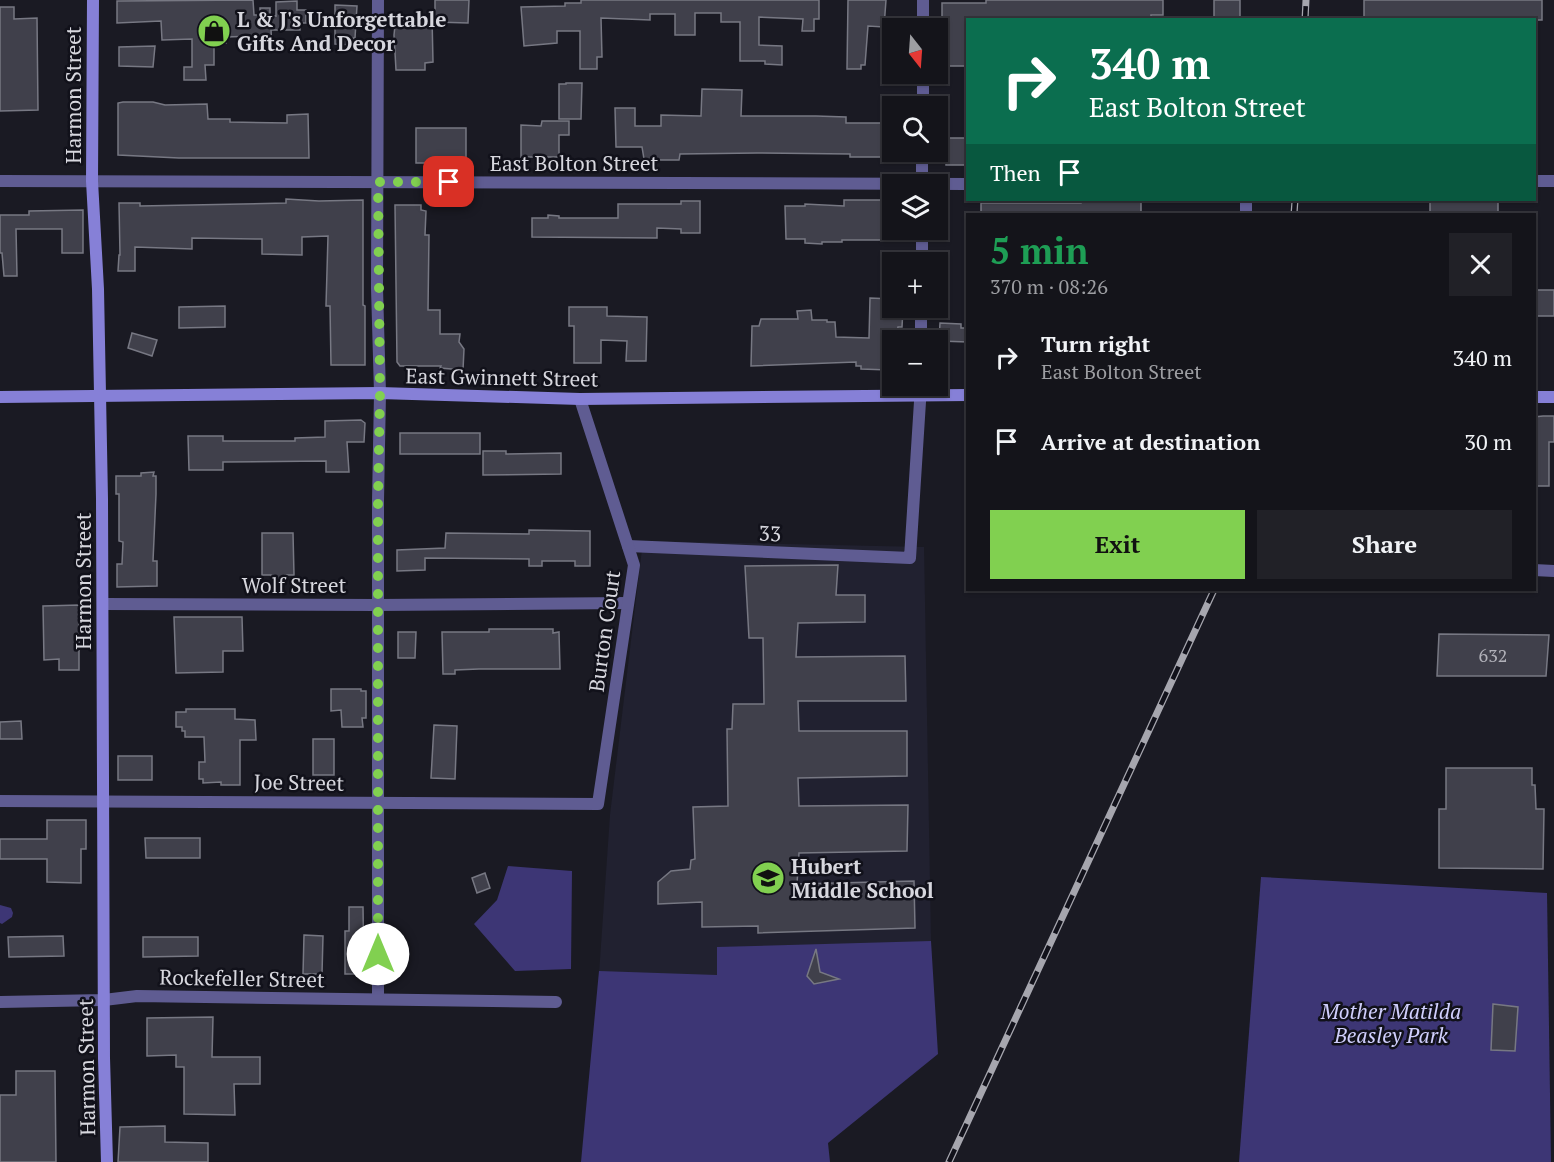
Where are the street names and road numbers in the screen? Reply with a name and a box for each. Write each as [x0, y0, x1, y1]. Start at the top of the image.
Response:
street label: Harmon Street [59, 26, 87, 164]
street label: East Bolton Street [490, 149, 659, 177]
street label: East Gwinnett Street [405, 361, 599, 393]
street label: Harmon Street [69, 512, 97, 650]
street label: 33 [758, 519, 782, 547]
street label: Burton Court [582, 568, 626, 694]
street label: Wolf Street [242, 571, 346, 599]
street label: Joe Street [254, 767, 345, 797]
street label: Rockefeller Street [159, 963, 325, 993]
street label: Harmon Street [71, 998, 101, 1136]

